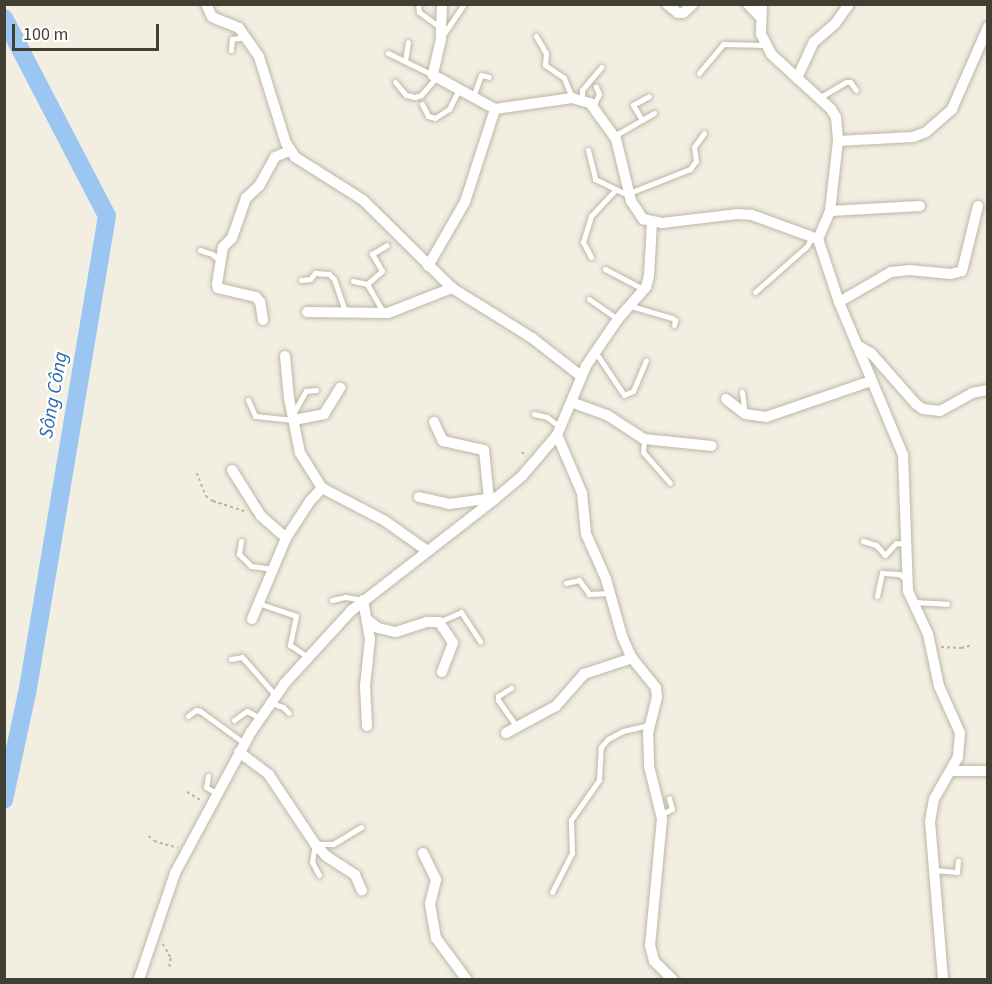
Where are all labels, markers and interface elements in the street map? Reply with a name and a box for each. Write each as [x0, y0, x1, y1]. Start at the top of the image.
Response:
scale bar [15, 12, 162, 50]
text: 100 m [23, 22, 68, 47]
water label: Sông Công [35, 350, 73, 440]

